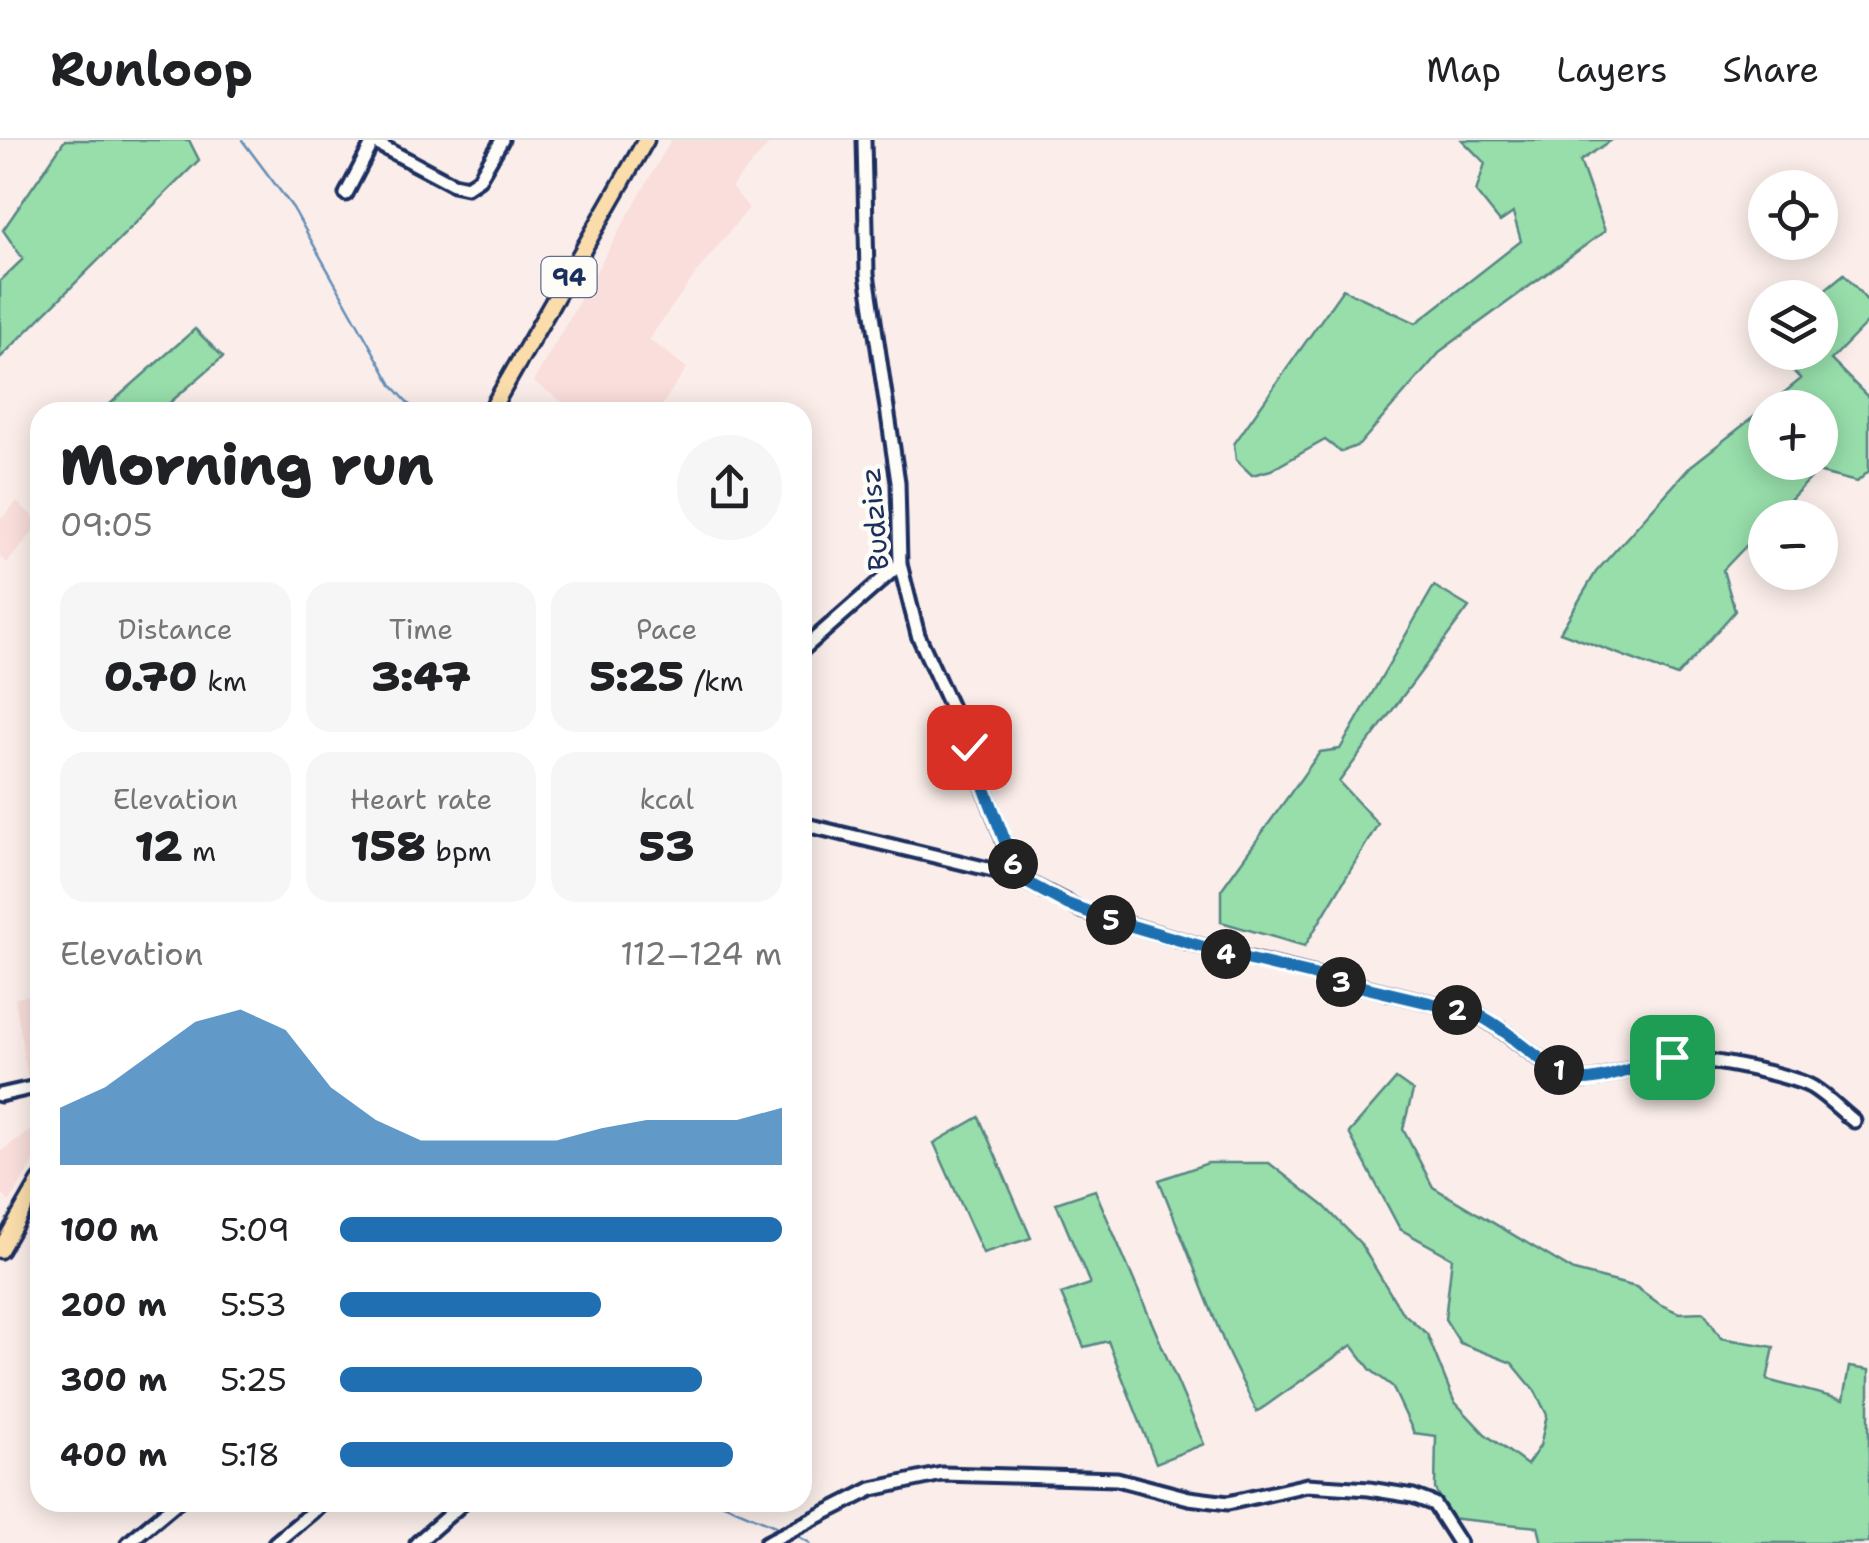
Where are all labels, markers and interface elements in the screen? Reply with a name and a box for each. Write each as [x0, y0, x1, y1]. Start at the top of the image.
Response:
text: Runloop [50, 37, 253, 101]
text: Map [1426, 46, 1501, 93]
text: Layers [1556, 46, 1668, 93]
text: Share [1723, 46, 1819, 93]
map controls [1748, 170, 1838, 590]
button: locate [1748, 170, 1838, 260]
road number: 94 [542, 257, 596, 297]
button: layers [1748, 280, 1838, 370]
button: + [1748, 390, 1838, 480]
text: Morning run [60, 428, 434, 502]
button: share [677, 435, 782, 540]
street label: Budzisz [851, 466, 897, 572]
button: − [1748, 500, 1838, 590]
text: 09:05 [60, 503, 153, 546]
text: Distance [118, 610, 233, 648]
text: Time [389, 610, 453, 648]
text: Pace [636, 610, 697, 648]
text: 0.70 [104, 648, 198, 704]
text: 3:47 [371, 648, 471, 704]
text: 5:25 [590, 648, 684, 704]
text: km [198, 662, 247, 700]
text: /km [684, 662, 744, 700]
pin [927, 705, 1012, 790]
icon: check [942, 720, 997, 775]
text: Elevation [113, 780, 238, 818]
text: Heart rate [350, 780, 492, 818]
text: kcal [639, 780, 694, 818]
text: 12 [135, 818, 182, 874]
text: 158 [350, 818, 426, 874]
text: 53 [639, 818, 694, 874]
text: m [182, 832, 216, 870]
text: bpm [426, 832, 492, 870]
pin: 6 [988, 839, 1038, 889]
text: 6 [1003, 845, 1023, 883]
pin: 5 [1086, 895, 1136, 945]
text: 5 [1102, 901, 1120, 939]
pin: 4 [1201, 929, 1251, 979]
text: Elevation [60, 932, 203, 975]
text: 112–124 m [620, 932, 782, 975]
text: 4 [1216, 935, 1236, 973]
pin: 3 [1316, 957, 1366, 1007]
text: 3 [1331, 963, 1351, 1001]
pin: 2 [1432, 985, 1482, 1035]
text: 2 [1447, 991, 1467, 1029]
pin [1630, 1015, 1715, 1100]
icon: arrive [1645, 1030, 1700, 1085]
pin: 1 [1534, 1045, 1584, 1095]
text: 1 [1553, 1051, 1565, 1089]
text: 100 m [60, 1208, 159, 1251]
text: 5:09 [220, 1208, 290, 1251]
text: 200 m [60, 1283, 167, 1326]
text: 5:53 [220, 1283, 287, 1326]
text: 300 m [60, 1358, 167, 1401]
text: 5:25 [220, 1358, 287, 1401]
text: 400 m [60, 1433, 167, 1476]
text: 5:18 [220, 1433, 280, 1476]

